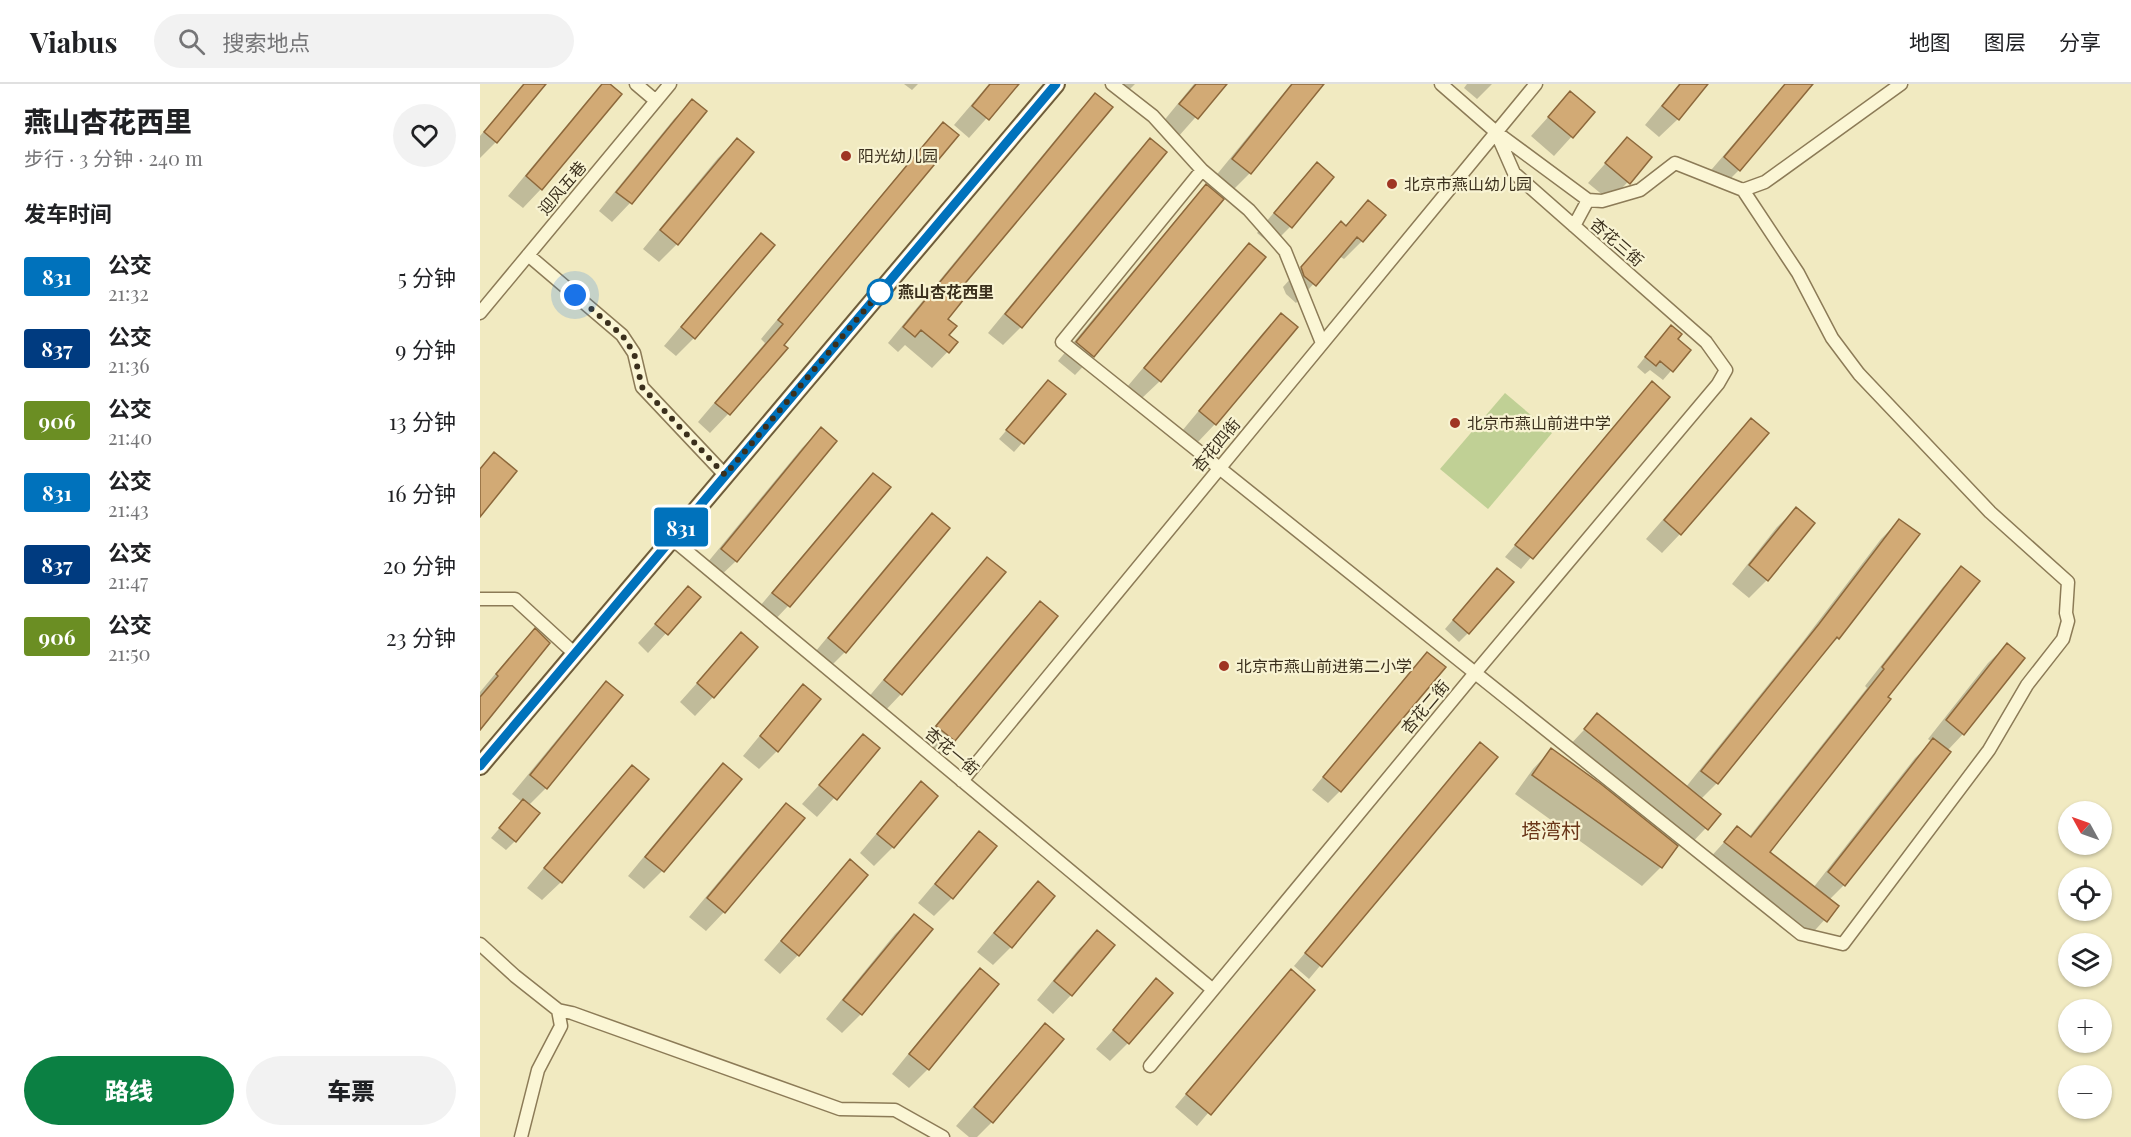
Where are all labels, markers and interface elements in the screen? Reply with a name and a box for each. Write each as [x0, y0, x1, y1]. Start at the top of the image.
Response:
search box [154, 14, 574, 68]
text: Viabus [30, 23, 118, 60]
icon: search [175, 25, 208, 58]
text: 搜索地点 [223, 27, 311, 57]
text: 地图 [1909, 27, 1951, 55]
text: 图层 [1984, 27, 2026, 55]
text: 分享 [2059, 27, 2101, 55]
text: 燕山杏花西里 [24, 102, 192, 139]
button: heart [393, 104, 456, 167]
text: 步行 · 3 分钟 · 240 m [24, 144, 203, 171]
place label: 阳光幼儿园 [858, 145, 938, 166]
marker: 阳光幼儿园 [839, 149, 853, 163]
street label: 迎风五巷 [533, 156, 590, 219]
place label: 北京市燕山幼儿园 [1404, 173, 1532, 194]
marker: 北京市燕山幼儿园 [1385, 177, 1399, 191]
text: 发车时间 [24, 198, 112, 228]
street label: 杏花三街 [1586, 213, 1648, 271]
text: 公交 [108, 249, 152, 279]
text: 831 [42, 262, 72, 290]
text: 5 分钟 [398, 262, 456, 292]
text: 21:32 [108, 279, 149, 306]
marker: 燕山杏花西里 [867, 279, 893, 305]
your location [560, 280, 590, 310]
place label: 燕山杏花西里 [898, 281, 994, 302]
text: 公交 [108, 321, 152, 351]
text: 837 [41, 334, 73, 362]
text: 9 分钟 [395, 334, 456, 364]
text: 21:36 [108, 351, 150, 378]
text: 公交 [108, 393, 152, 423]
text: 906 [39, 406, 75, 434]
text: 13 分钟 [389, 406, 456, 436]
place label: 北京市燕山前进中学 [1467, 412, 1611, 433]
street label: 杏花四街 [1187, 413, 1244, 476]
marker: 北京市燕山前进中学 [1448, 416, 1462, 430]
text: 21:40 [108, 423, 152, 450]
text: 公交 [108, 465, 152, 495]
text: 831 [42, 478, 72, 506]
text: 16 分钟 [387, 478, 456, 508]
text: 21:43 [108, 495, 149, 522]
line badge: 831 [646, 508, 716, 546]
text: 831 [666, 513, 696, 541]
text: 公交 [108, 537, 152, 567]
text: 837 [41, 550, 73, 578]
text: 20 分钟 [383, 550, 456, 580]
text: 21:47 [108, 567, 148, 594]
text: 公交 [108, 609, 152, 639]
text: 906 [39, 622, 75, 650]
text: 23 分钟 [386, 622, 456, 652]
text: 21:50 [108, 639, 151, 666]
place label: 北京市燕山前进第二小学 [1236, 655, 1412, 676]
marker: 北京市燕山前进第二小学 [1217, 659, 1231, 673]
street label: 杏花二街 [1396, 675, 1453, 738]
street label: 杏花一街 [921, 722, 984, 779]
north arrow [2058, 801, 2112, 855]
map controls [2058, 801, 2112, 1119]
district label: 塔湾村 [1521, 816, 1581, 843]
button: locate [2058, 867, 2112, 921]
button: layers [2058, 933, 2112, 987]
button: + [2058, 999, 2112, 1053]
button: 路线 [24, 1056, 234, 1125]
button: 车票 [246, 1056, 456, 1125]
button: − [2058, 1065, 2112, 1119]

